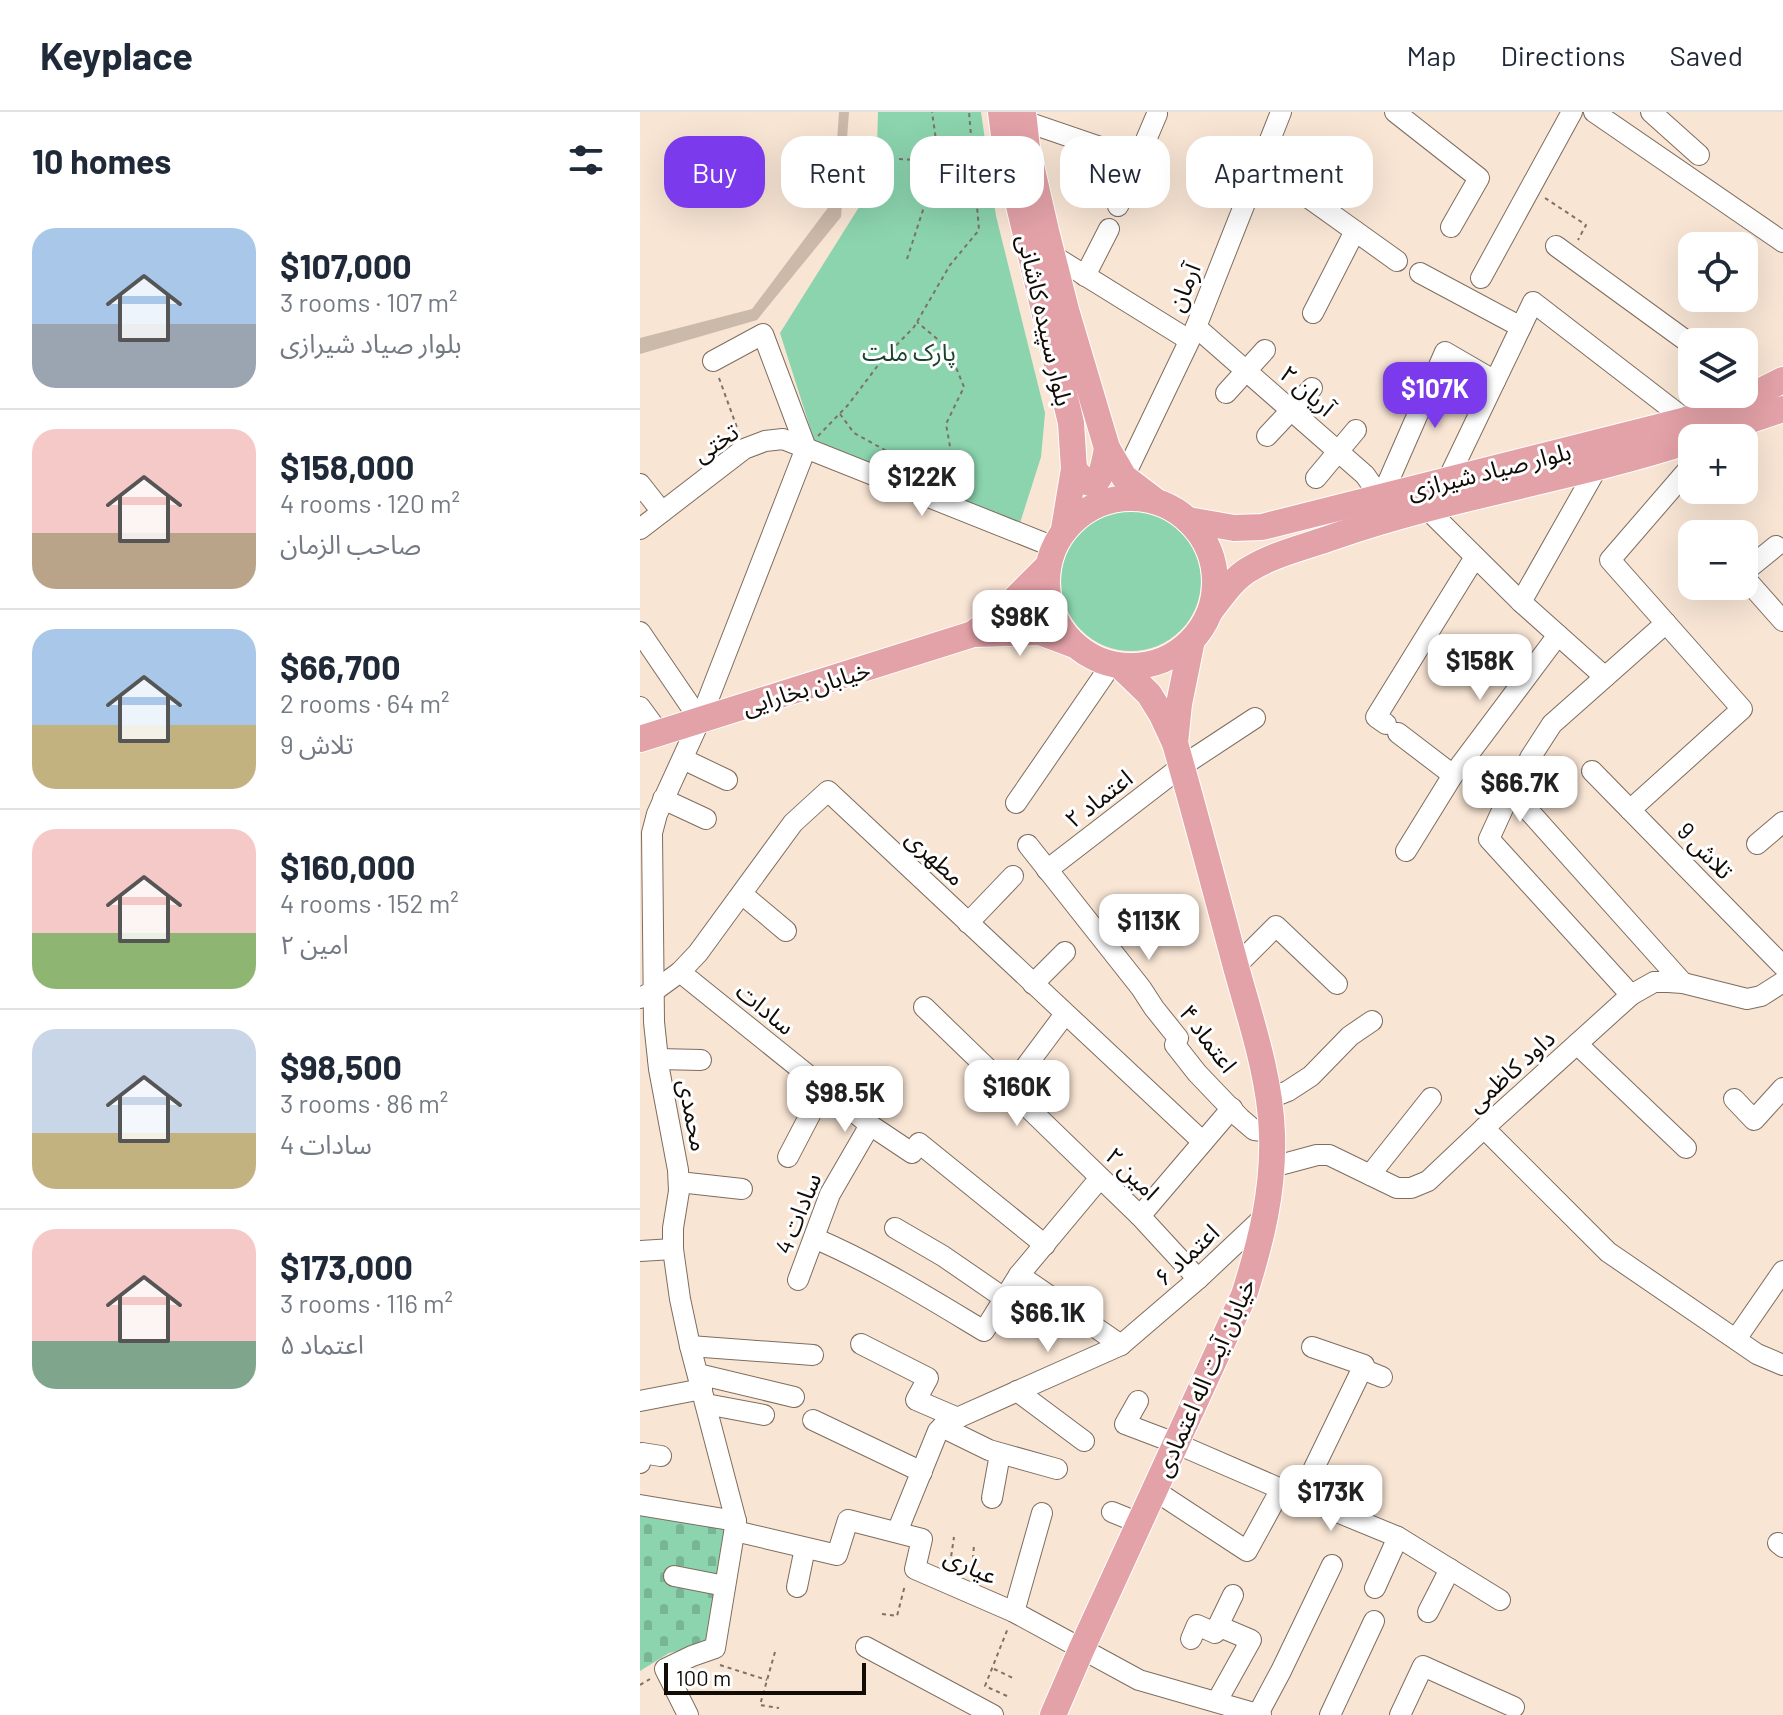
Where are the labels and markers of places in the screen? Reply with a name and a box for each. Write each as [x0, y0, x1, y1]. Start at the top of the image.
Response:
pin: $107K [1379, 362, 1491, 430]
pin: $122K [866, 450, 978, 518]
pin: $98K [973, 590, 1067, 658]
pin: $158K [1424, 634, 1536, 702]
pin: $66.7K [1455, 756, 1585, 824]
pin: $113K [1093, 894, 1205, 962]
pin: $160K [961, 1060, 1073, 1128]
pin: $98.5K [780, 1066, 910, 1134]
pin: $66.1K [983, 1286, 1113, 1354]
pin: $173K [1275, 1465, 1387, 1533]

